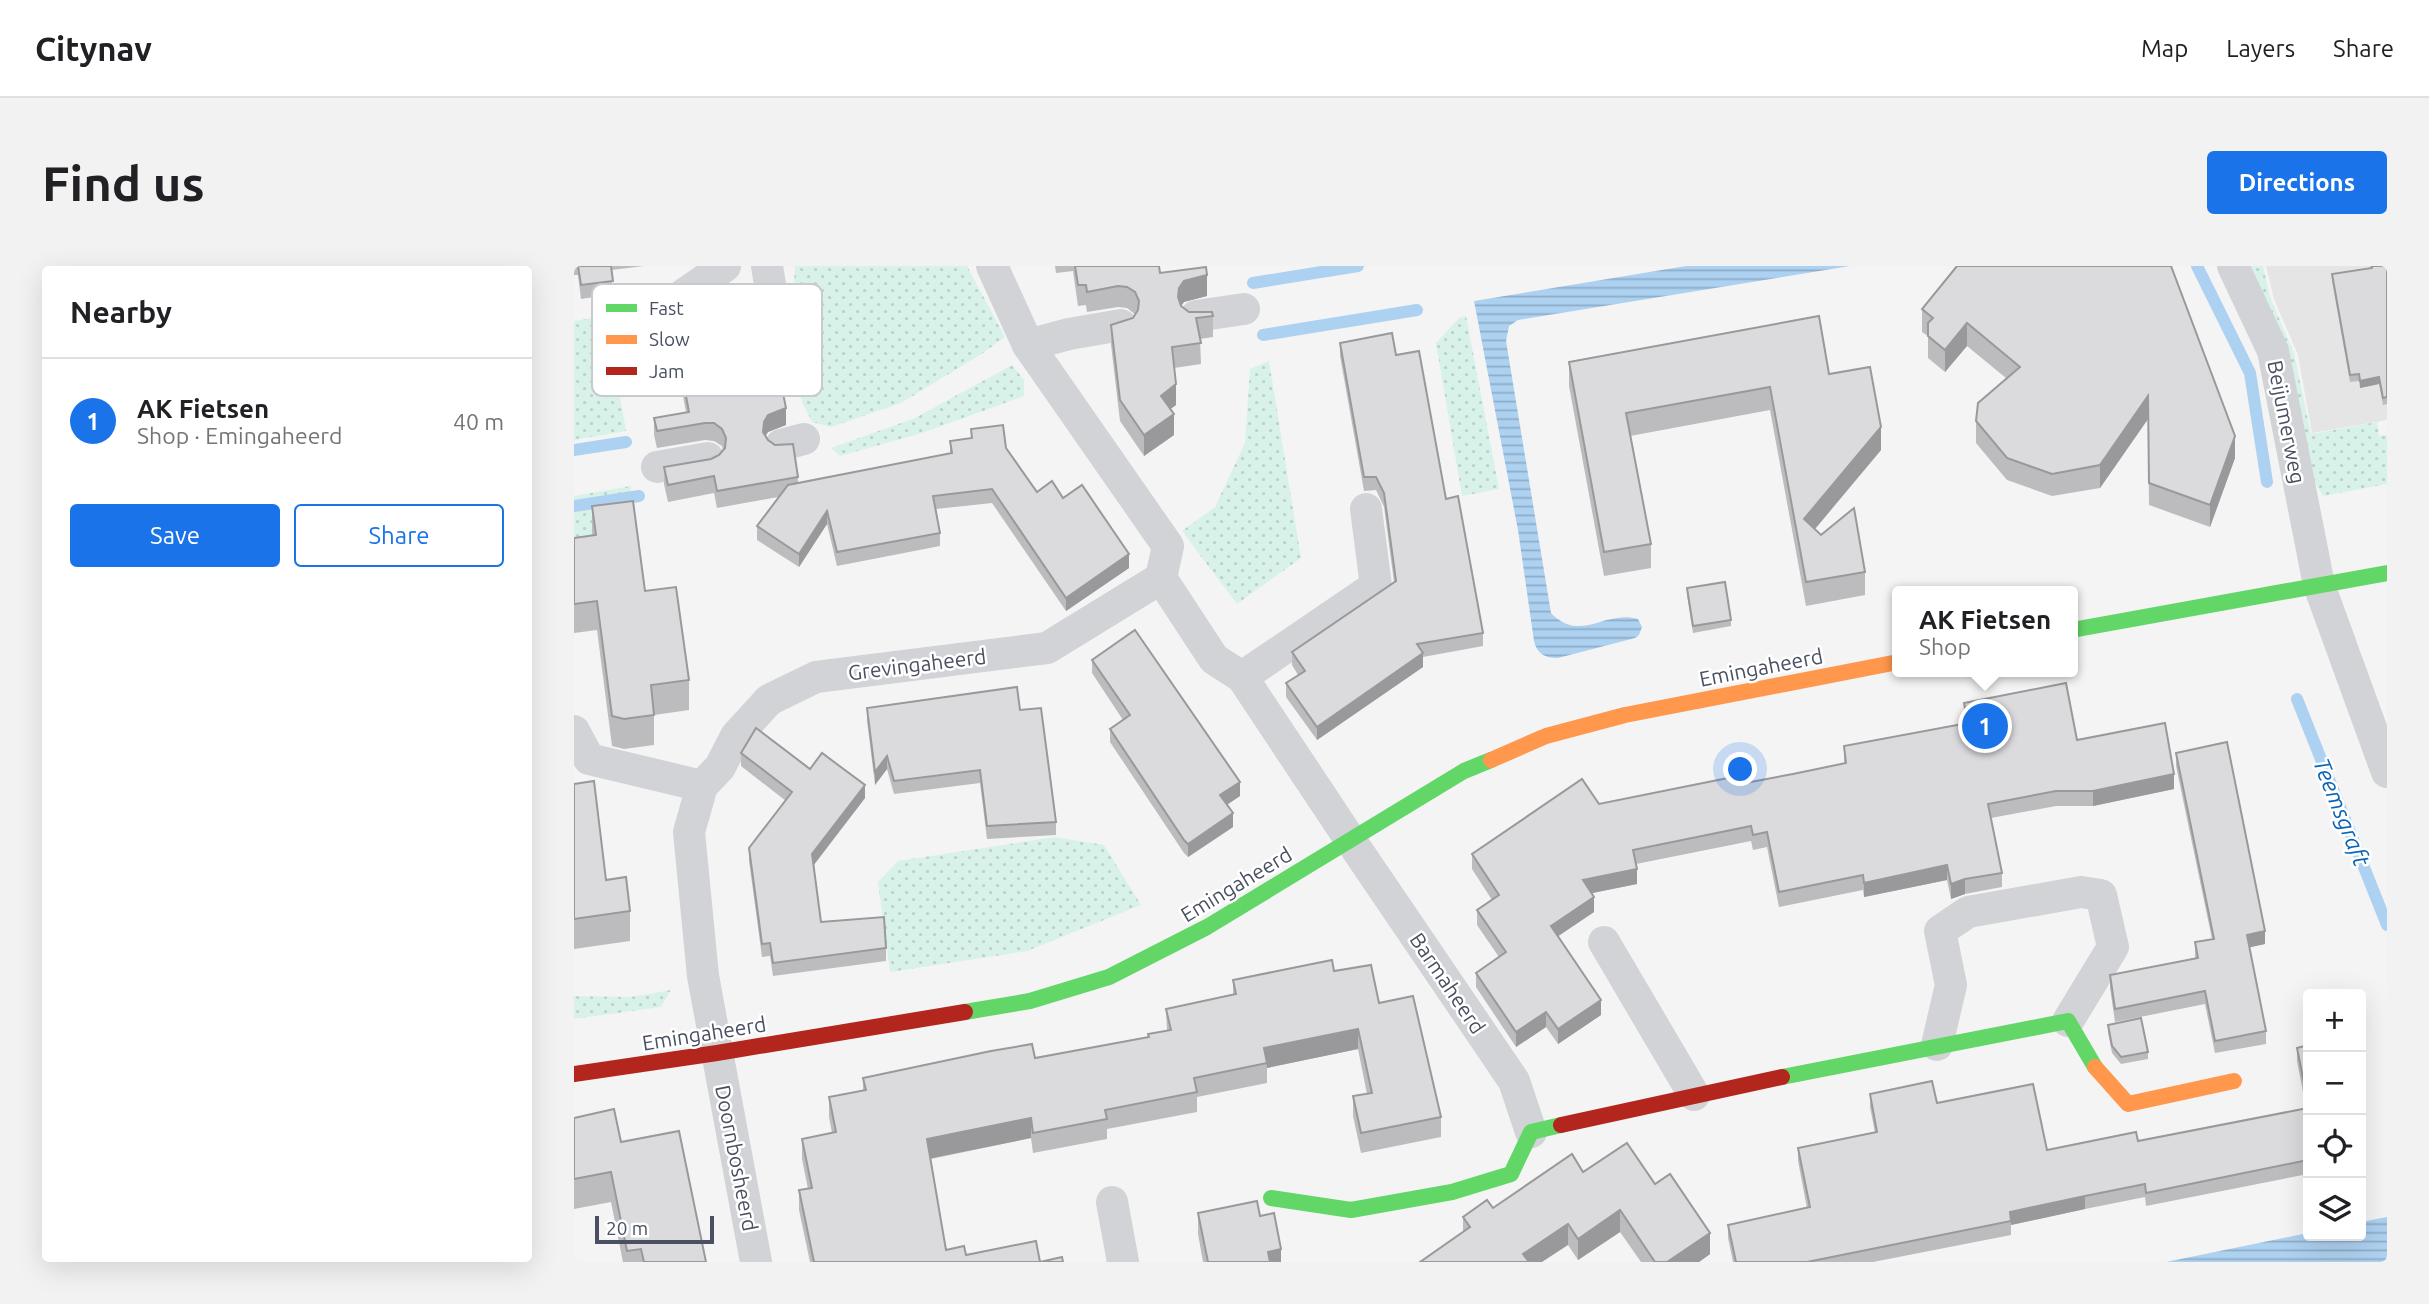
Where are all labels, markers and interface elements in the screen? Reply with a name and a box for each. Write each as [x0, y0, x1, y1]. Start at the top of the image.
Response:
text: Citynav [35, 30, 152, 67]
text: Map [2141, 35, 2188, 62]
text: Layers [2226, 35, 2295, 62]
text: Share [2333, 35, 2394, 62]
button: Directions [2207, 151, 2387, 214]
text: Find us [42, 155, 205, 210]
legend [592, 284, 822, 396]
text: Nearby [70, 295, 172, 329]
text: Fast [649, 297, 684, 319]
text: Slow [649, 328, 690, 350]
street label: Beijumerweg [2263, 358, 2311, 486]
text: Jam [649, 360, 685, 382]
text: AK Fietsen [137, 394, 269, 423]
text: 1 [87, 409, 99, 434]
text: 40 m [453, 409, 504, 434]
text: Shop · Emingaheerd [137, 423, 342, 448]
button: Save [70, 504, 280, 567]
button: Share [294, 504, 504, 567]
popup [1892, 586, 2078, 677]
text: AK Fietsen [1919, 605, 2051, 634]
text: Shop [1919, 634, 1971, 659]
street label: Emingaheerd [1697, 643, 1825, 691]
street label: Grevingaheerd [847, 644, 987, 684]
pin: 1 [1962, 700, 2008, 752]
your location [1723, 752, 1757, 786]
water label: Teemsgraft [2308, 754, 2375, 871]
street label: Emingaheerd [1176, 841, 1296, 927]
street label: Barmaheerd [1406, 928, 1490, 1038]
map controls [2303, 989, 2366, 1241]
button: + [2303, 989, 2366, 1052]
street label: Emingaheerd [640, 1011, 768, 1055]
button: − [2303, 1052, 2366, 1115]
street label: Doornbosheerd [711, 1083, 763, 1233]
button: locate [2303, 1115, 2366, 1178]
button: layers [2303, 1178, 2366, 1241]
scale bar [595, 1213, 714, 1245]
text: 20 m [606, 1217, 648, 1239]

